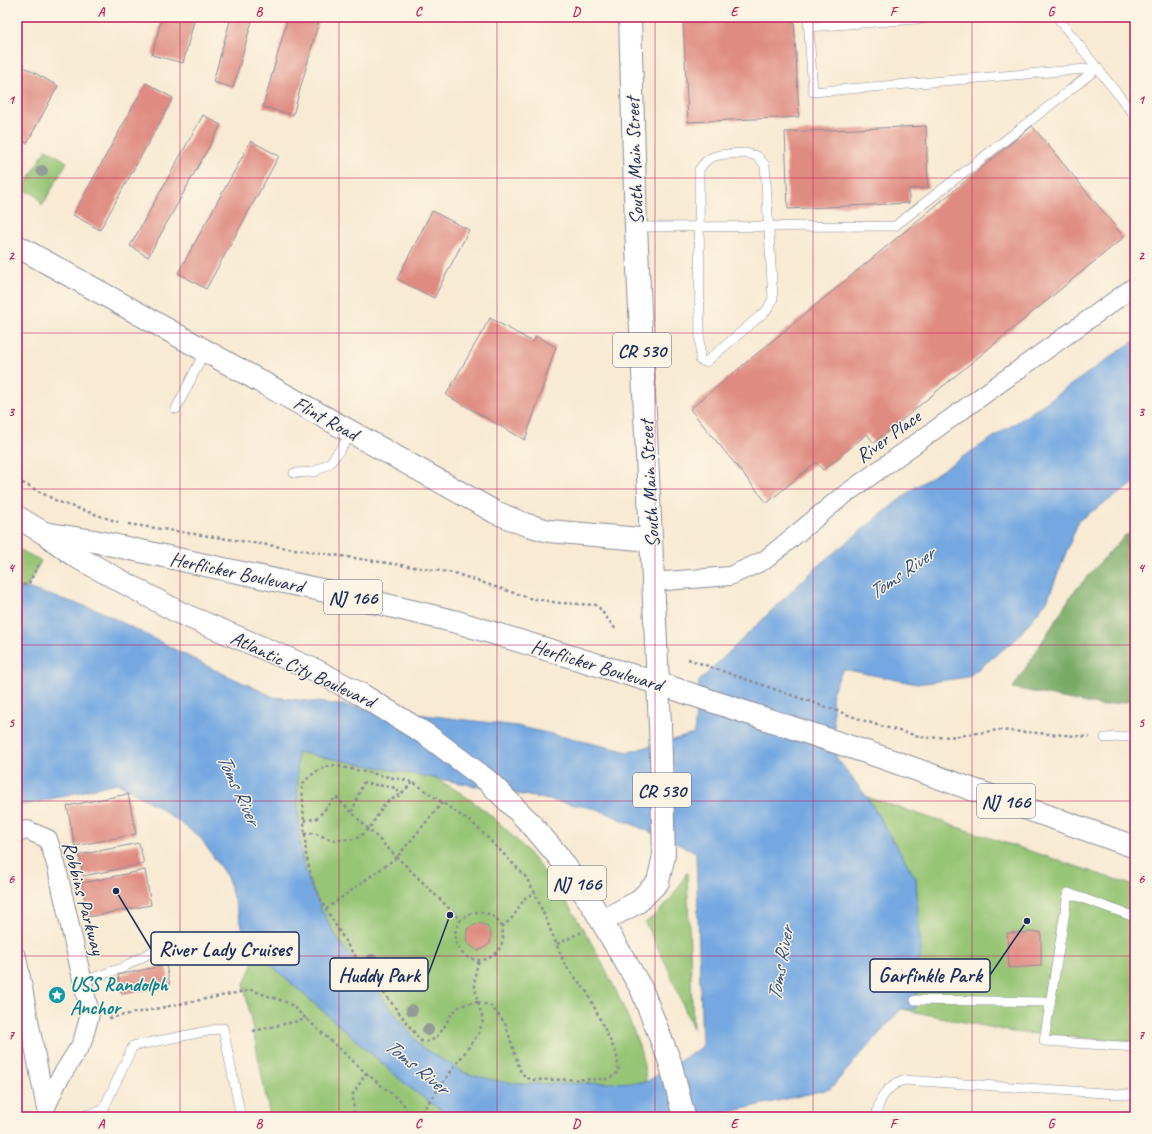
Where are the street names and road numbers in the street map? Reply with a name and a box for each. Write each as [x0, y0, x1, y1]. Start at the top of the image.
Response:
street label: South Main Street [620, 93, 649, 225]
road number: CR 530 [613, 333, 671, 367]
street label: Flint Road [289, 391, 365, 448]
street label: River Place [851, 404, 927, 468]
street label: South Main Street [634, 416, 665, 548]
street label: Herflicker Boulevard [168, 546, 309, 599]
road number: NJ 166 [324, 580, 382, 614]
street label: Atlantic City Boulevard [227, 625, 382, 715]
street label: Herflicker Boulevard [528, 634, 669, 698]
road number: CR 530 [633, 773, 691, 807]
road number: NJ 166 [977, 784, 1035, 818]
street label: Robbins Parkway [56, 839, 111, 959]
road number: NJ 166 [548, 866, 606, 900]

